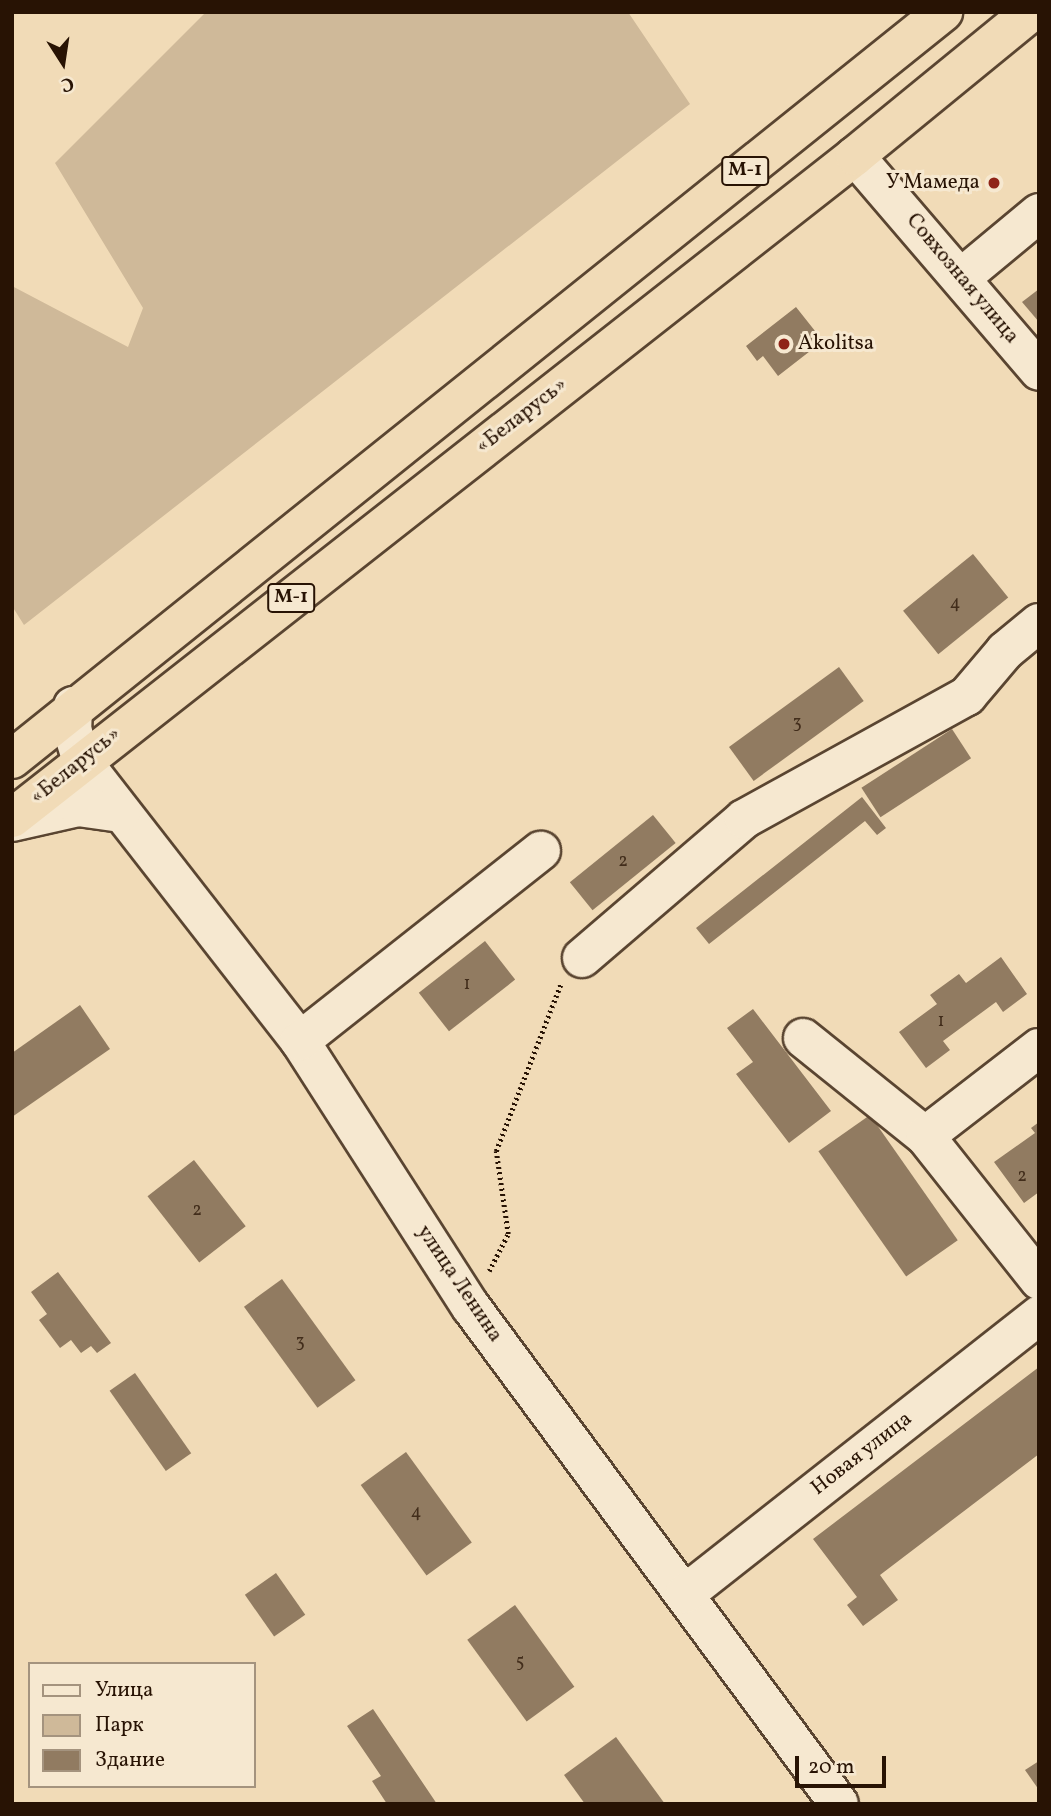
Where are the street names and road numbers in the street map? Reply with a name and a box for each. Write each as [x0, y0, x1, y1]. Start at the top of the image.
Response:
road number: М-1 [720, 155, 770, 186]
street label: Совхозная улица [900, 209, 1024, 349]
street label: «Беларусь» [471, 373, 573, 459]
road number: М-1 [266, 582, 316, 614]
street label: «Беларусь» [26, 722, 126, 810]
street label: улица Ленина [411, 1221, 507, 1347]
street label: Новая улица [806, 1407, 918, 1501]

